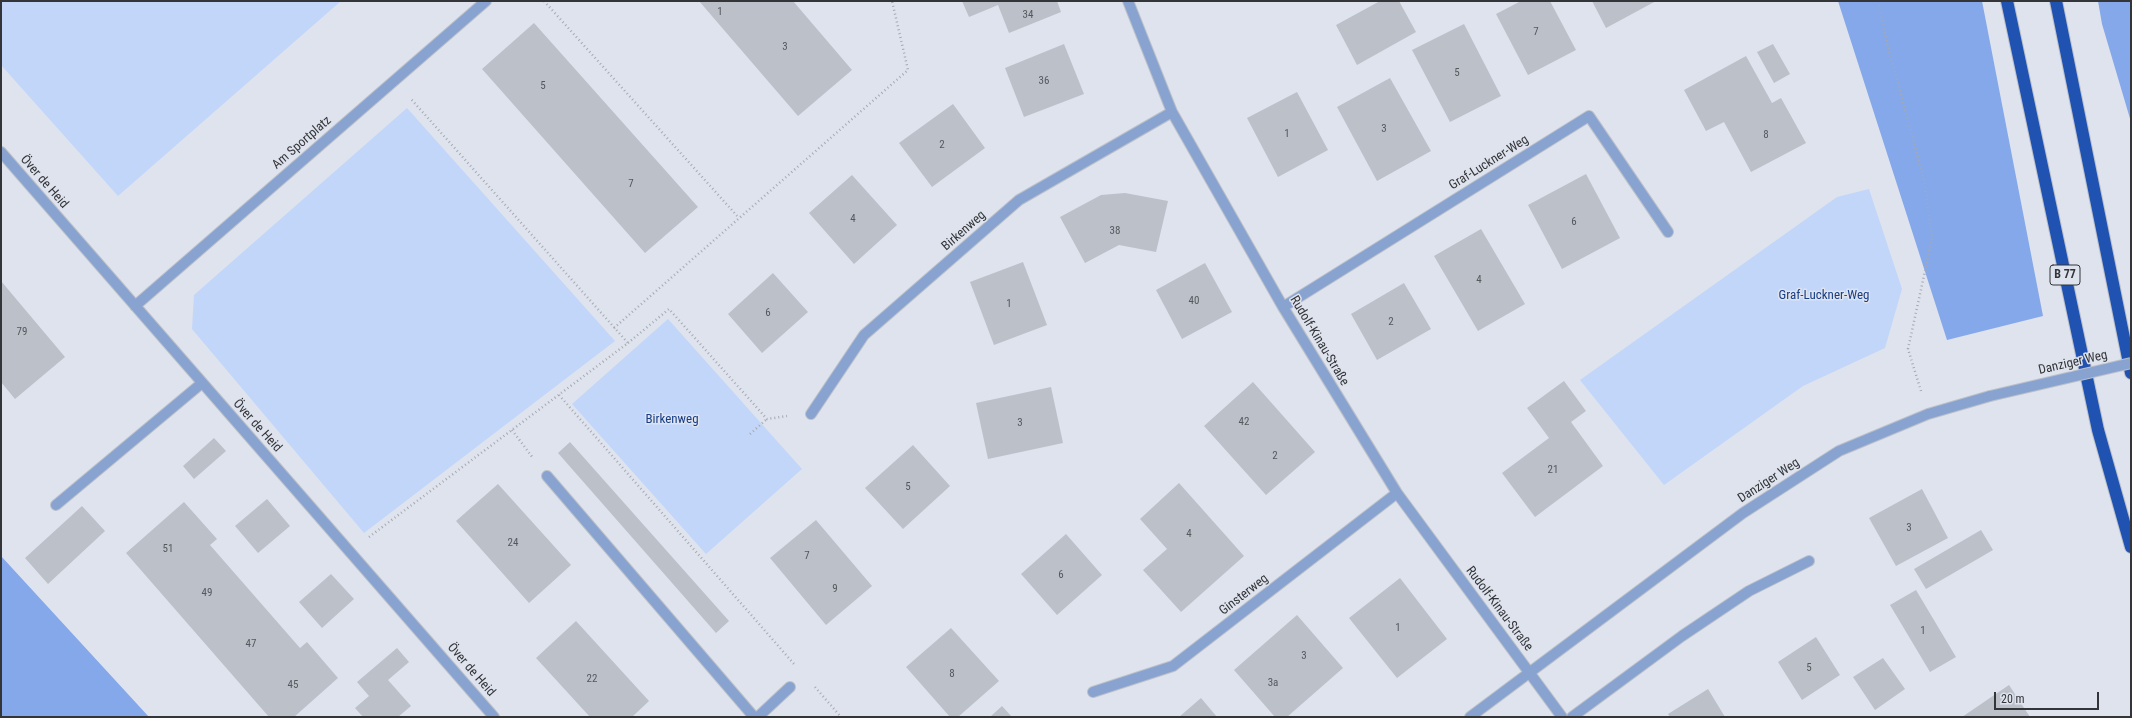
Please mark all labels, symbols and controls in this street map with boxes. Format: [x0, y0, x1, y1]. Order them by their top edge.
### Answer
house number: 1 [717, 5, 723, 19]
house number: 34 [1023, 8, 1033, 22]
house number: 7 [1533, 25, 1539, 39]
house number: 3 [782, 40, 788, 54]
house number: 5 [1454, 66, 1460, 80]
house number: 36 [1039, 74, 1049, 88]
house number: 5 [540, 79, 546, 93]
street label: Am Sportplatz [269, 113, 335, 173]
house number: 3 [1381, 122, 1387, 136]
house number: 1 [1284, 127, 1290, 141]
house number: 8 [1763, 128, 1769, 142]
street label: Graf-Luckner-Weg [1446, 132, 1532, 194]
house number: 2 [939, 138, 945, 152]
street label: Över de Heid [17, 152, 71, 212]
house number: 7 [628, 177, 634, 191]
street label: Birkenweg [939, 208, 989, 254]
house number: 4 [850, 212, 856, 226]
house number: 6 [1571, 215, 1577, 229]
house number: 38 [1110, 224, 1120, 238]
road number: B 77 [2050, 265, 2080, 285]
house number: 4 [1476, 273, 1482, 287]
park label: Graf-Luckner-Weg [1779, 288, 1869, 304]
street label: Rudolf-Kinau-Straße [1286, 293, 1352, 389]
house number: 40 [1189, 294, 1199, 308]
house number: 1 [1006, 297, 1012, 311]
house number: 6 [765, 306, 771, 320]
house number: 2 [1388, 315, 1394, 329]
house number: 79 [17, 325, 27, 339]
street label: Danziger Weg [2037, 347, 2109, 379]
street label: Över de Heid [229, 396, 285, 456]
park label: Birkenweg [645, 412, 699, 428]
house number: 42 [1239, 415, 1249, 429]
house number: 3 [1017, 416, 1023, 430]
house number: 2 [1272, 449, 1278, 463]
street label: Danziger Weg [1735, 455, 1803, 507]
house number: 21 [1548, 463, 1558, 477]
house number: 5 [905, 480, 911, 494]
house number: 3 [1906, 521, 1912, 535]
house number: 4 [1186, 527, 1192, 541]
house number: 24 [508, 536, 518, 550]
house number: 51 [163, 542, 173, 556]
house number: 7 [804, 549, 810, 563]
street label: Rudolf-Kinau-Straße [1462, 564, 1536, 654]
house number: 6 [1058, 568, 1064, 582]
street label: Ginsterweg [1216, 571, 1272, 619]
house number: 9 [832, 582, 838, 596]
house number: 49 [202, 586, 212, 600]
house number: 1 [1395, 621, 1401, 635]
house number: 1 [1920, 624, 1926, 638]
house number: 47 [246, 637, 256, 651]
street label: Över de Heid [444, 640, 498, 700]
house number: 3 [1301, 649, 1307, 663]
house number: 5 [1806, 661, 1812, 675]
house number: 8 [949, 667, 955, 681]
house number: 22 [587, 672, 597, 686]
house number: 3a [1268, 676, 1278, 690]
house number: 45 [288, 678, 298, 692]
scale bar [1996, 684, 2101, 710]
text: 20 m [2001, 692, 2025, 706]

